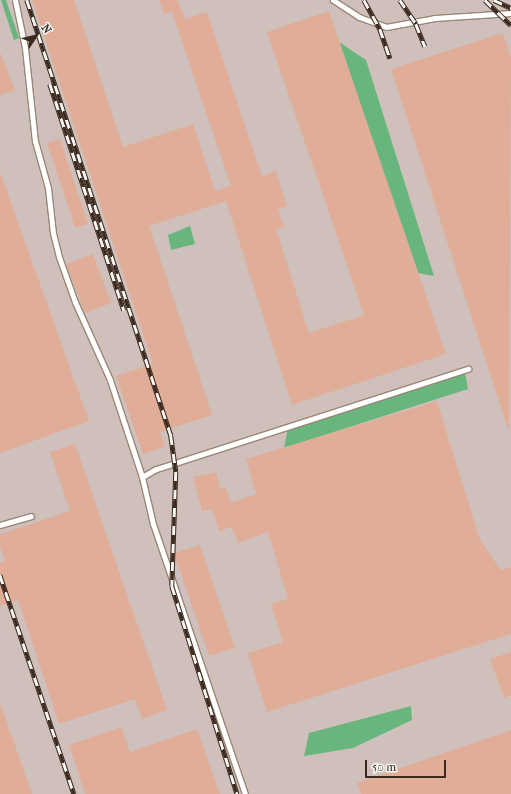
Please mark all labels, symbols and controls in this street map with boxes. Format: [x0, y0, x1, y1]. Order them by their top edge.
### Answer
north arrow [16, 16, 56, 56]
text: N [39, 22, 54, 36]
scale bar [367, 752, 448, 778]
text: 50 m [372, 760, 396, 774]

